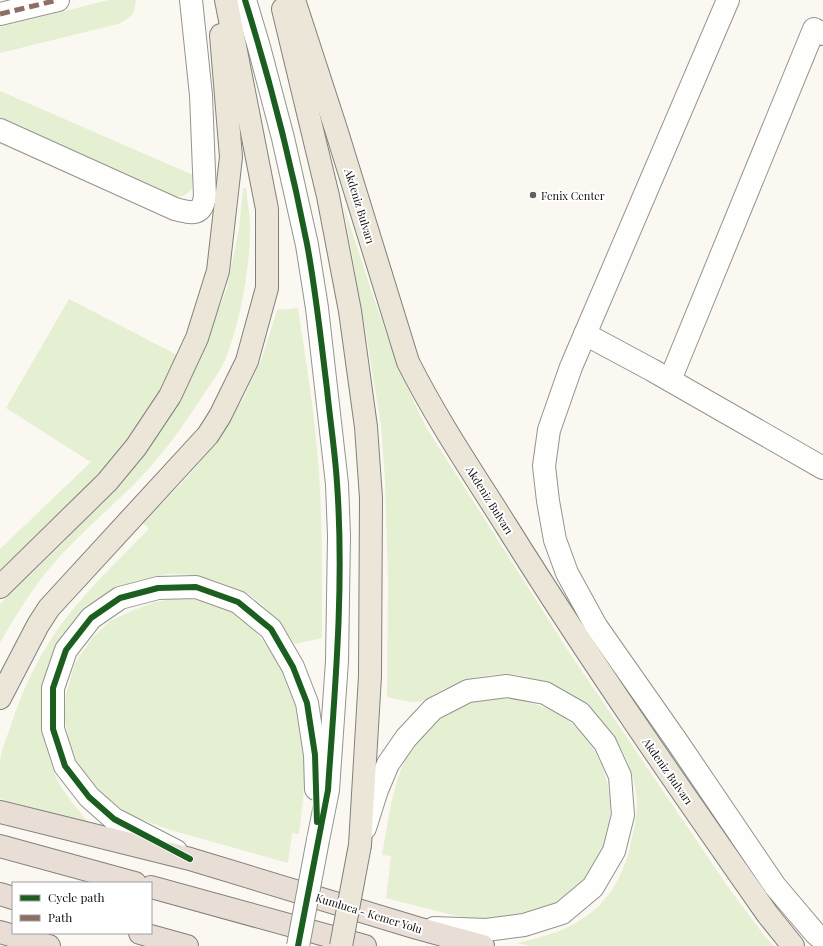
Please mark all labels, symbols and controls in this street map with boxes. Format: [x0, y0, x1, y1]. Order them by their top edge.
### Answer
street label: Akdeniz Bulvarı [341, 166, 379, 245]
place label: Fenix Center [541, 188, 605, 203]
marker: Fenix Center [528, 190, 538, 200]
street label: Akdeniz Bulvarı [463, 462, 517, 537]
street label: Akdeniz Bulvarı [639, 734, 696, 807]
legend [12, 882, 152, 934]
text: Cycle path [48, 889, 105, 905]
street label: Kumluca - Kemer Yolu [314, 890, 425, 937]
text: Path [48, 909, 72, 925]

